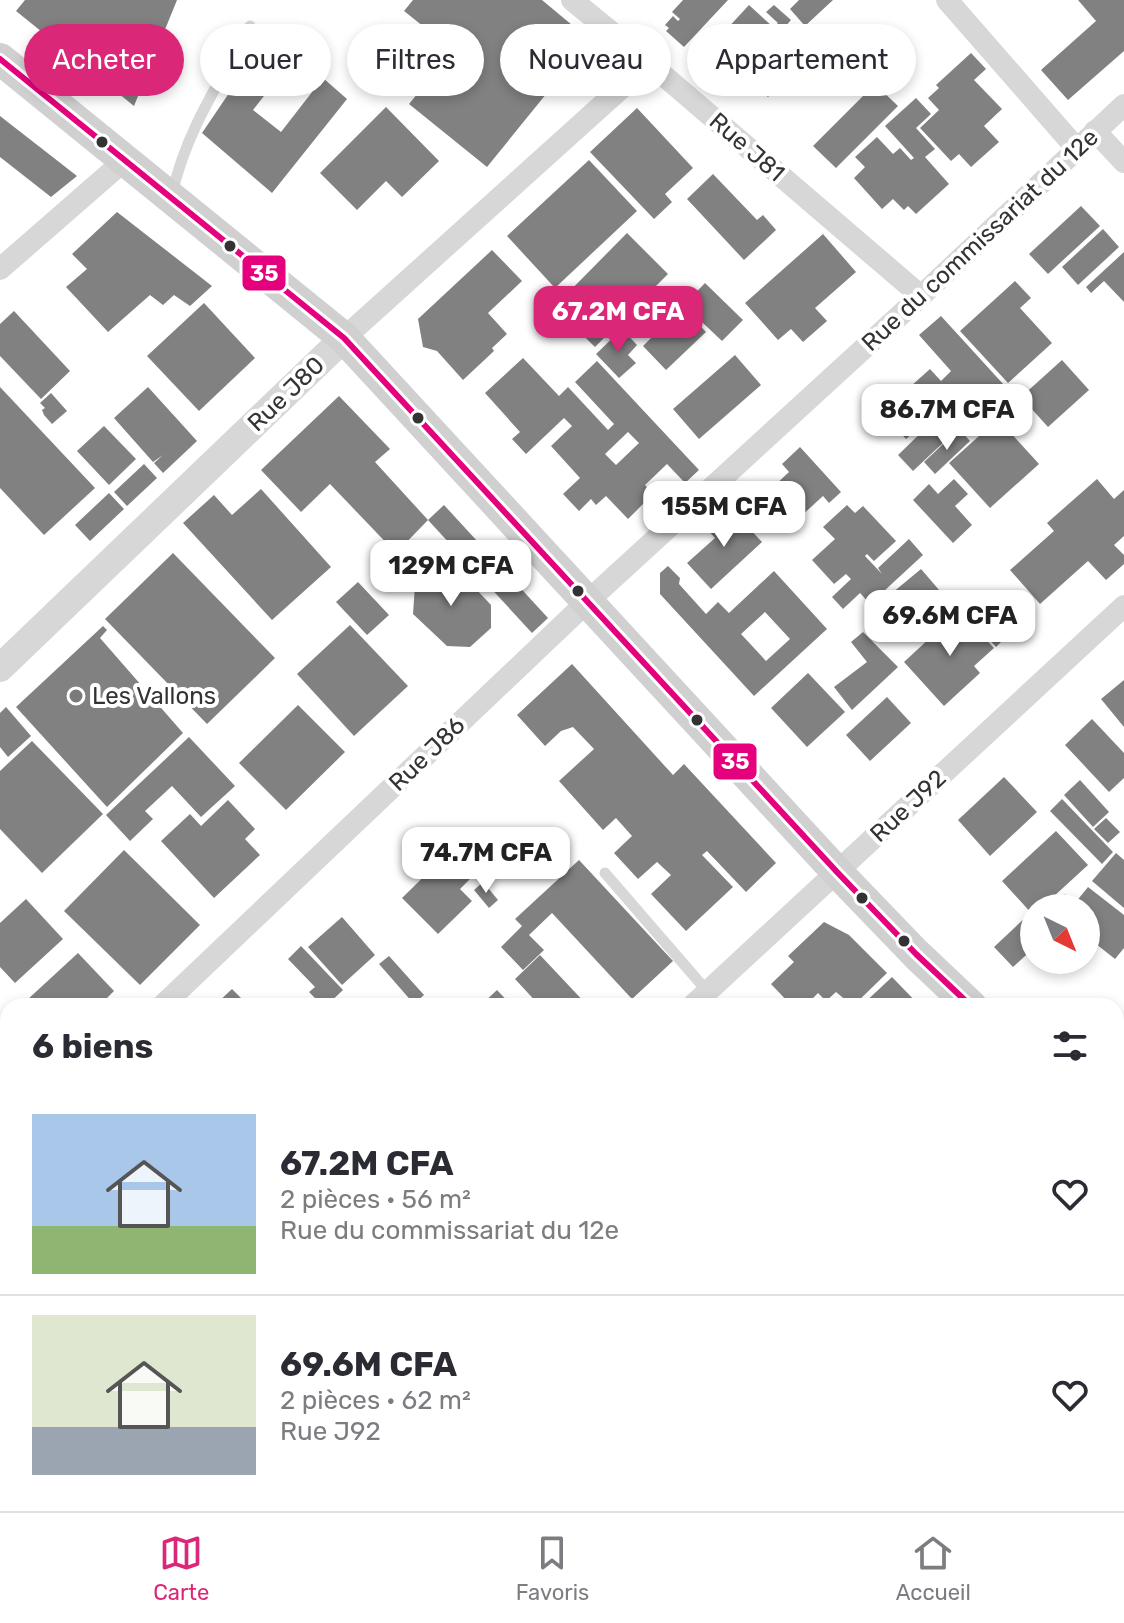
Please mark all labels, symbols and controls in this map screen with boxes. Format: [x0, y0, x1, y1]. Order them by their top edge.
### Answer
chip: Acheter [24, 24, 184, 96]
chip: Louer [200, 24, 331, 96]
chip: Filtres [347, 24, 484, 96]
chip: Nouveau [500, 24, 671, 96]
chip: Appartement [687, 24, 916, 96]
street label: Rue J81 [704, 107, 790, 187]
street label: Rue du commissariat du 12e [856, 123, 1104, 357]
unlabelled marker [94, 134, 110, 150]
unlabelled marker [222, 238, 238, 254]
line badge: 35 [241, 254, 287, 292]
text: 35 [250, 260, 278, 287]
pin: 67.2M CFA [526, 286, 710, 354]
text: 67.2M CFA [552, 296, 684, 327]
street label: Rue J80 [242, 351, 330, 437]
pin: 86.7M CFA [855, 384, 1039, 452]
text: 86.7M CFA [880, 394, 1015, 425]
unlabelled marker [410, 410, 426, 426]
pin: 155M CFA [641, 481, 807, 549]
text: 155M CFA [661, 491, 787, 522]
pin: 129M CFA [368, 540, 534, 608]
text: 129M CFA [388, 550, 514, 581]
unlabelled marker [570, 583, 586, 599]
pin: 69.6M CFA [858, 590, 1042, 658]
text: 69.6M CFA [882, 600, 1018, 631]
place label: Les Vallons [92, 682, 216, 710]
marker: Les Vallons [67, 687, 85, 705]
street label: Rue J86 [383, 711, 471, 797]
unlabelled marker [689, 712, 705, 728]
line badge: 35 [712, 742, 758, 781]
text: 35 [721, 748, 749, 775]
street label: Rue J92 [864, 764, 952, 848]
pin: 74.7M CFA [394, 827, 578, 895]
text: 74.7M CFA [420, 837, 552, 868]
unlabelled marker [854, 890, 870, 906]
north arrow [1020, 894, 1100, 974]
map controls [1020, 894, 1100, 974]
unlabelled marker [896, 933, 912, 949]
icon: filters [1048, 1024, 1092, 1068]
text: 6 biens [32, 1026, 153, 1067]
text: 67.2M CFA [280, 1143, 454, 1184]
icon: home [96, 1146, 192, 1242]
icon: heart [1048, 1172, 1092, 1216]
text: 2 pièces · 56 m² [280, 1184, 471, 1215]
text: Rue du commissariat du 12e [280, 1215, 619, 1246]
text: 69.6M CFA [280, 1344, 457, 1385]
icon: home [96, 1347, 192, 1443]
icon: heart [1048, 1373, 1092, 1417]
text: 2 pièces · 62 m² [280, 1385, 471, 1416]
text: Rue J92 [280, 1416, 381, 1447]
tab: Carte [153, 1531, 209, 1606]
tab: Favoris [516, 1531, 589, 1606]
tab: Accueil [896, 1531, 971, 1606]

